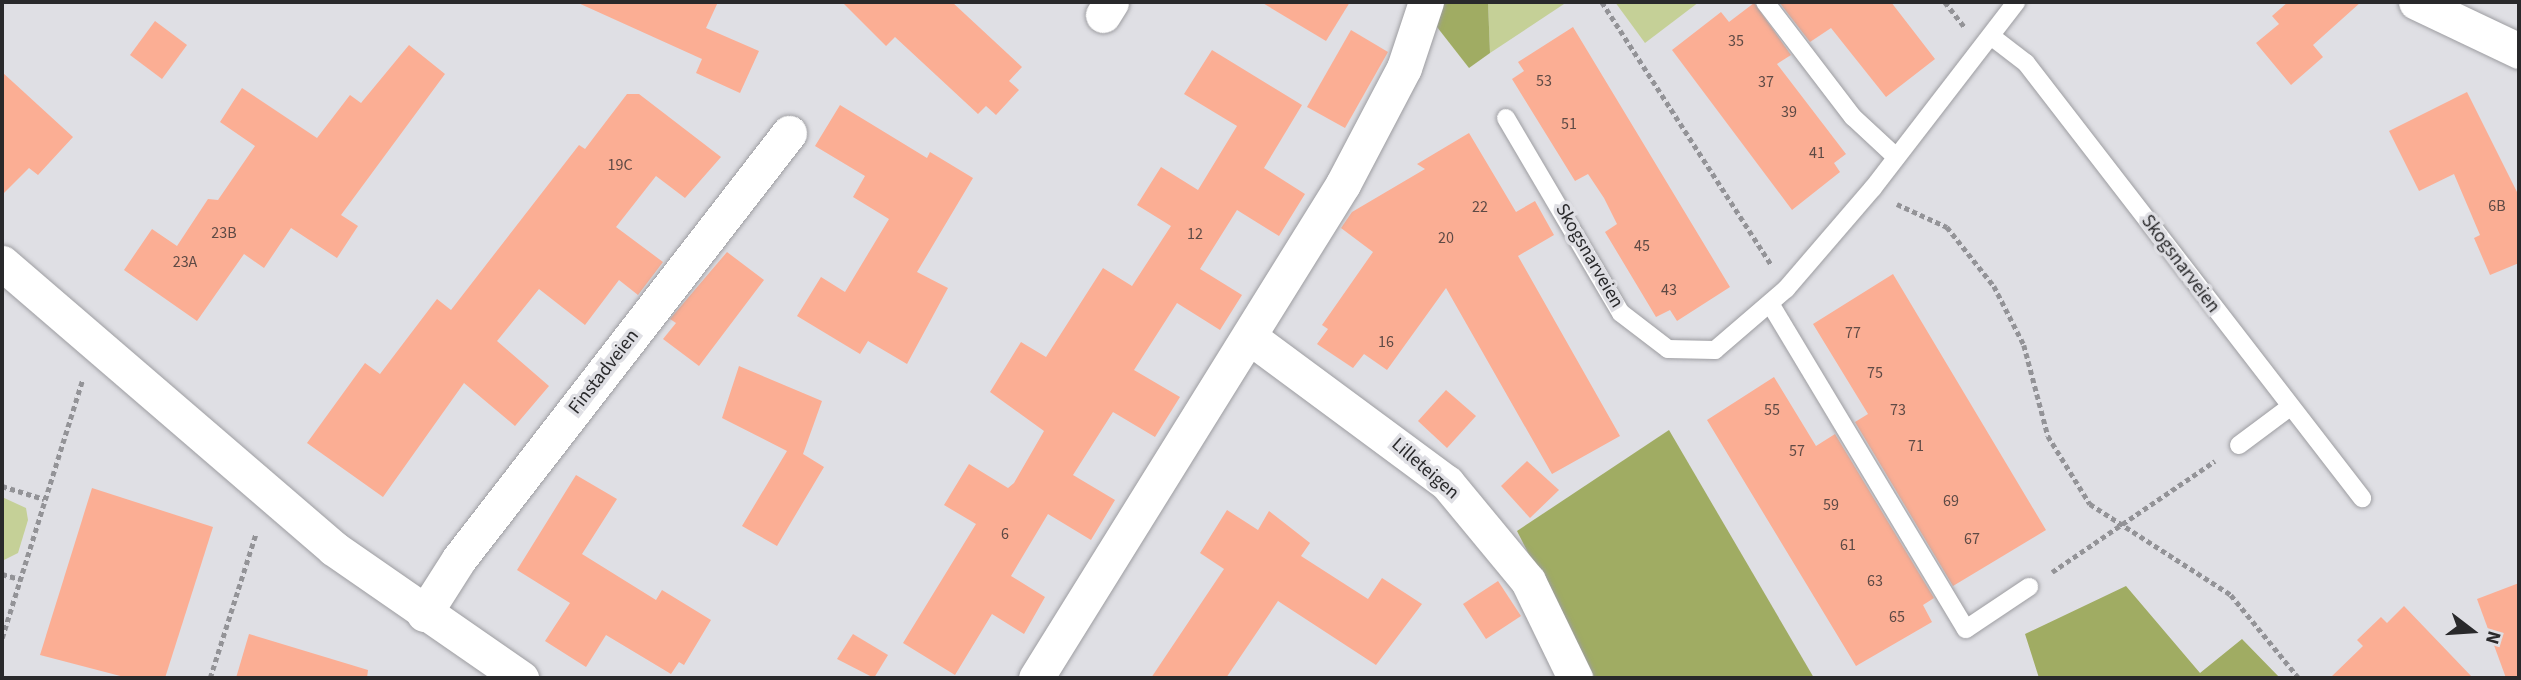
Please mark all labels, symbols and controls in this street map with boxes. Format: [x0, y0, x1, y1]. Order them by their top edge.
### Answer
house number: 35 [1728, 31, 1744, 51]
house number: 53 [1536, 71, 1552, 91]
house number: 37 [1758, 72, 1774, 92]
house number: 39 [1781, 102, 1797, 122]
house number: 51 [1561, 114, 1577, 134]
house number: 41 [1809, 143, 1825, 163]
house number: 19C [607, 155, 633, 175]
house number: 6B [2488, 196, 2506, 216]
house number: 22 [1472, 197, 1488, 217]
street label: Skogsnarveien [1550, 200, 1628, 312]
street label: Skogsnarveien [2136, 210, 2224, 318]
house number: 23B [211, 223, 237, 243]
house number: 12 [1187, 224, 1203, 244]
house number: 20 [1438, 228, 1454, 248]
house number: 45 [1634, 236, 1650, 256]
house number: 23A [173, 252, 197, 272]
house number: 43 [1661, 280, 1677, 300]
house number: 77 [1845, 323, 1861, 343]
street label: Finstadveien [564, 325, 644, 419]
house number: 16 [1378, 332, 1394, 352]
house number: 75 [1867, 363, 1883, 383]
house number: 55 [1764, 400, 1780, 420]
house number: 73 [1890, 400, 1906, 420]
street label: Lilleteigen [1386, 433, 1464, 505]
house number: 71 [1908, 436, 1924, 456]
house number: 57 [1789, 441, 1805, 461]
house number: 69 [1943, 491, 1959, 511]
house number: 59 [1823, 495, 1839, 515]
house number: 6 [1001, 524, 1009, 544]
house number: 67 [1964, 529, 1980, 549]
house number: 61 [1840, 535, 1856, 555]
house number: 63 [1867, 571, 1883, 591]
north arrow [2437, 596, 2507, 666]
house number: 65 [1889, 607, 1905, 627]
text: N [2478, 627, 2507, 647]

